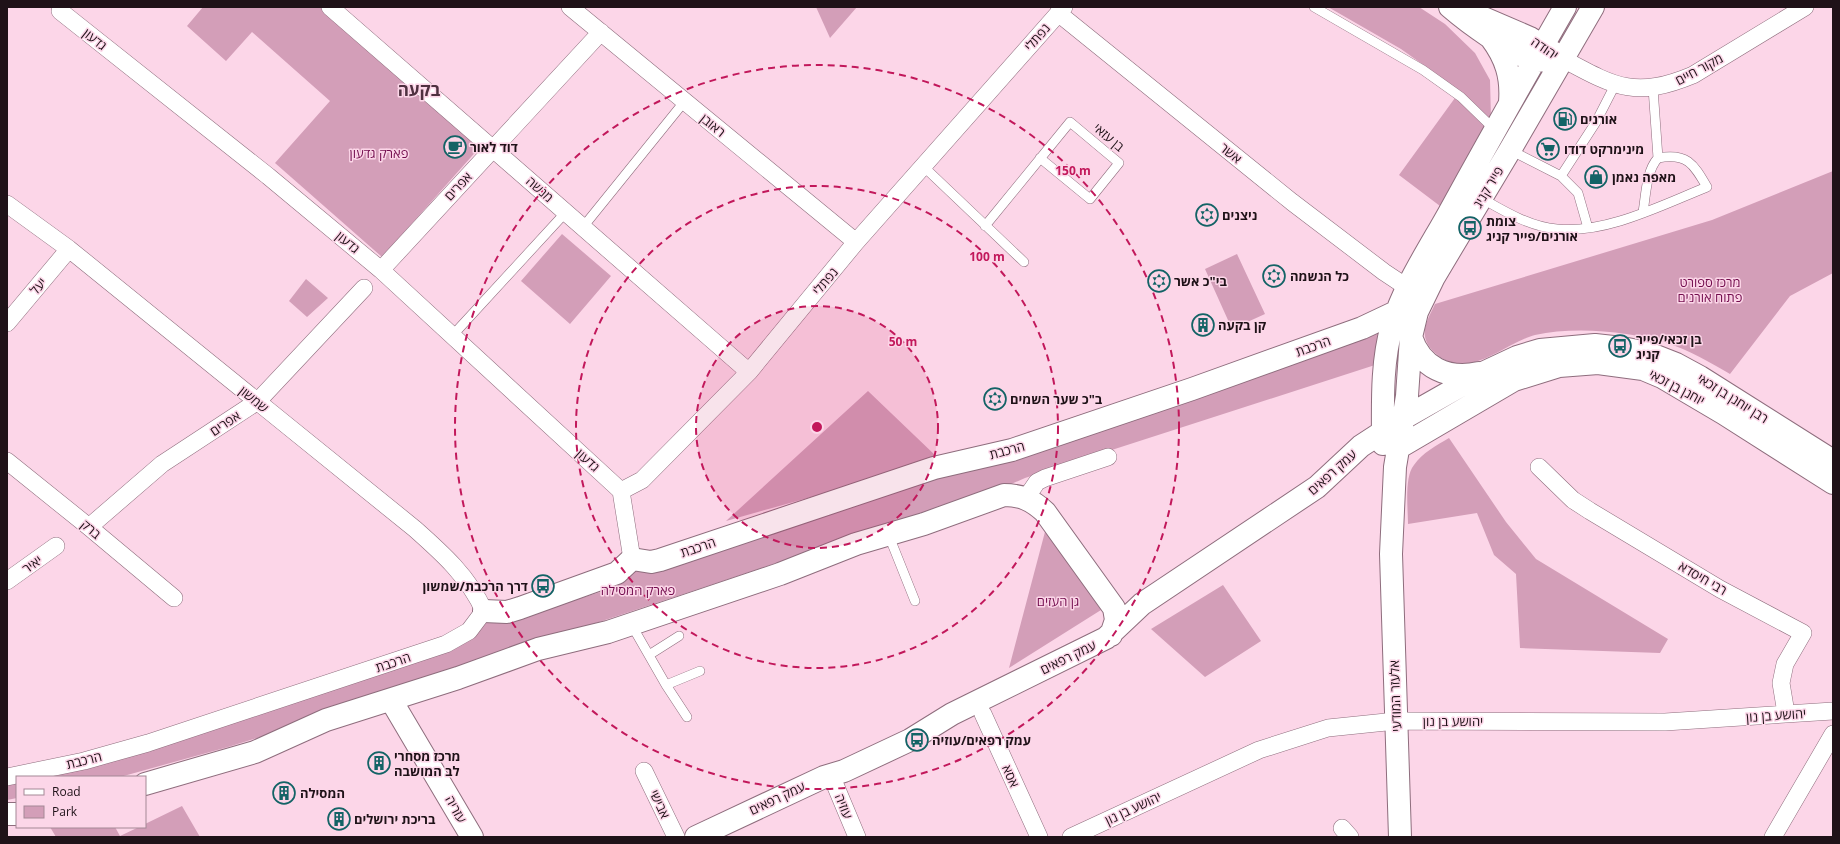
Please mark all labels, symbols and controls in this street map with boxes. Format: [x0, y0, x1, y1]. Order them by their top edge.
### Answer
street label: נפתלי [1020, 19, 1054, 55]
street label: גדעון [79, 24, 111, 54]
street label: יהודה [1528, 32, 1562, 64]
street label: מקור חיים [1672, 49, 1726, 89]
district label: בקעה [398, 78, 440, 101]
fuel station icon: אורנים [1552, 106, 1578, 132]
street label: ראובן [697, 109, 729, 141]
place label: אורנים [1580, 110, 1617, 128]
street label: בן עזאי [1090, 119, 1128, 155]
cafe icon: דוד לאור [442, 134, 468, 160]
supermarket icon: מינימרקט דודו [1535, 136, 1561, 162]
place label: דוד לאור [470, 138, 518, 156]
street label: אשר [1216, 139, 1246, 167]
place label: מינימרקט דודו [1564, 140, 1644, 158]
park label: פארק גדעון [350, 144, 409, 162]
text: 150 m [1055, 162, 1091, 179]
street label: פייר קניג [1469, 163, 1508, 211]
shop icon: מאפה נאמן [1583, 164, 1609, 190]
street label: אפרים [440, 168, 476, 204]
place label: מאפה נאמן [1612, 168, 1676, 186]
street label: מנשה [522, 172, 558, 206]
synagogue icon: ניצנים [1194, 202, 1220, 228]
place label: ניצנים [1222, 206, 1257, 224]
place label: צומת אורנים/פייר קניג [1486, 212, 1578, 245]
bus stop icon: צומת אורנים/פייר קניג [1457, 215, 1483, 241]
street label: גדעון [332, 227, 364, 257]
text: 100 m [969, 248, 1005, 265]
street label: נפתלי [808, 263, 842, 299]
synagogue icon: כל הנשמה [1261, 263, 1287, 289]
place label: כל הנשמה [1290, 267, 1349, 285]
synagogue icon: בי"כ אשר [1146, 268, 1172, 294]
place label: בי"כ אשר [1174, 272, 1227, 290]
park label: מרכז ספורט פתוח אורנים [1677, 273, 1743, 306]
street label: יעל [26, 274, 50, 298]
building icon: קן בקעה [1190, 312, 1216, 338]
place label: קן בקעה [1218, 316, 1267, 334]
place label: בן זכאי/פייר קניג [1636, 330, 1702, 363]
street label: הרכבת [1293, 331, 1333, 361]
text: 50 m [889, 333, 917, 350]
bus stop icon: בן זכאי/פייר קניג [1607, 333, 1633, 359]
street label: יוחנן בן זכאי [1646, 365, 1708, 409]
street label: רבן יוחנן בן זכאי [1694, 369, 1772, 427]
street label: שמשון [236, 382, 272, 416]
synagogue icon: ב"כ שער השמים [982, 386, 1008, 412]
place label: ב"כ שער השמים [1010, 390, 1103, 408]
street label: אפרים [206, 406, 244, 440]
centre of rings [810, 420, 824, 434]
street label: הרכבת [987, 437, 1027, 463]
street label: גדעון [572, 445, 604, 475]
street label: עמק רפאים [1304, 445, 1361, 499]
street label: ברק [77, 515, 105, 543]
street label: הרכבת [678, 533, 718, 561]
street label: יאיר [18, 551, 46, 577]
street label: רבי חיסדא [1676, 557, 1730, 599]
bus stop icon: דרך הרכבת/שמשון [530, 573, 556, 599]
place label: דרך הרכבת/שמשון [422, 577, 528, 595]
park label: פארק המסילה [601, 581, 676, 599]
park label: גן העזים [1037, 592, 1079, 610]
street label: עמק רפאים [1037, 636, 1099, 678]
street label: הרכבת [373, 648, 413, 676]
street label: אלעזר המודעי [1385, 660, 1405, 732]
street label: יהושע בן נון [1745, 704, 1807, 726]
street label: יהושע בן נון [1423, 712, 1483, 730]
bus stop icon: עמק רפאים/עוזיה [904, 727, 930, 753]
place label: עמק רפאים/עוזיה [932, 731, 1031, 749]
street label: הרכבת [64, 747, 104, 773]
place label: מרכז מסחרי לב המושבה [394, 747, 461, 780]
building icon: מרכז מסחרי לב המושבה [366, 750, 392, 776]
street label: אסא [998, 762, 1024, 790]
legend [16, 776, 146, 828]
street label: עמק רפאים [746, 777, 808, 819]
building icon: המסילה [271, 780, 297, 806]
text: Road [52, 783, 81, 800]
place label: המסילה [300, 784, 345, 802]
street label: אבישי [646, 787, 674, 821]
street label: יהושע בן נון [1102, 787, 1164, 829]
street label: עוזיה [831, 791, 857, 822]
street label: עזריה [441, 792, 471, 826]
text: Park [52, 803, 78, 820]
building icon: בריכת ירושלים [326, 806, 352, 832]
place label: בריכת ירושלים [354, 810, 436, 828]

